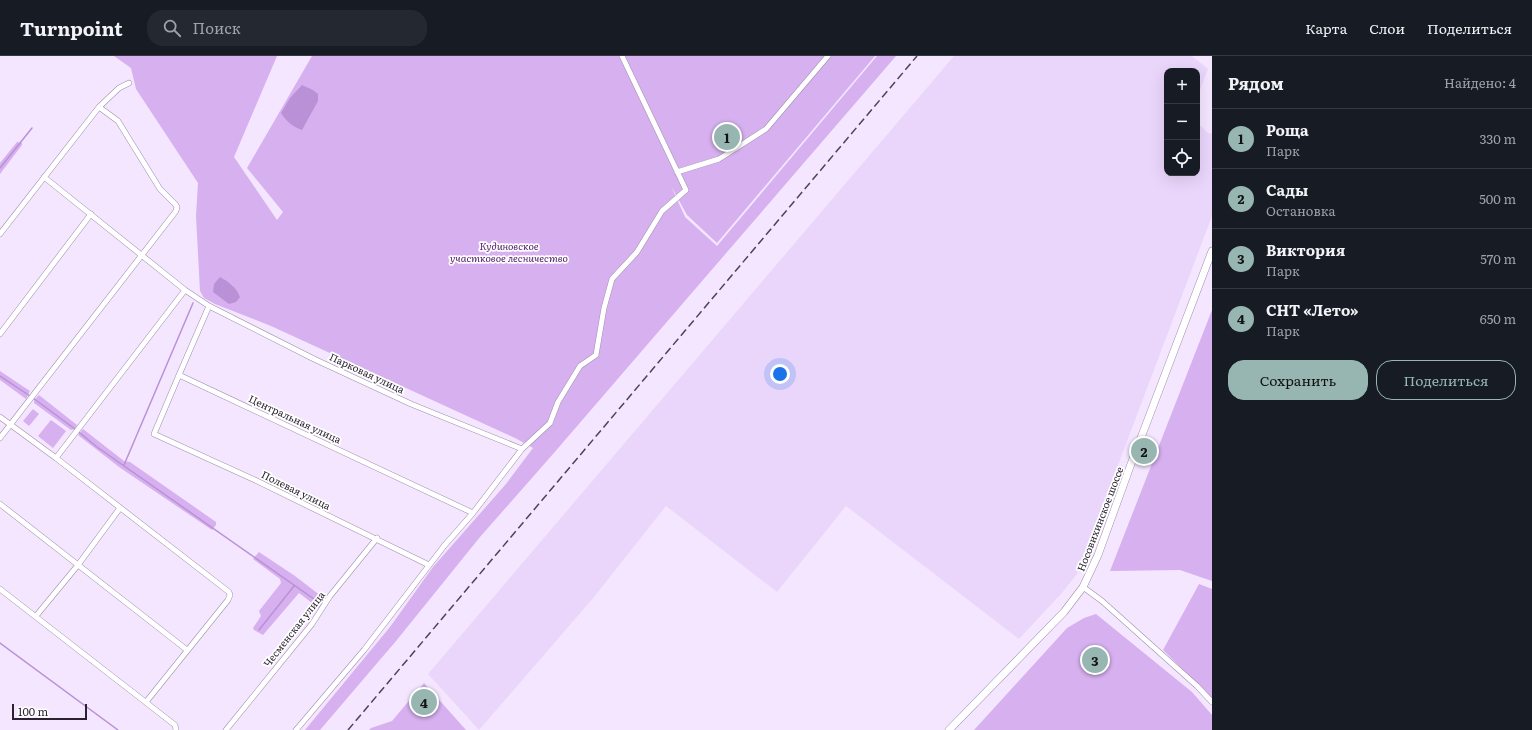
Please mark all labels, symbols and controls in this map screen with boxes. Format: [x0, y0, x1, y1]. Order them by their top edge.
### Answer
search box [147, 10, 427, 46]
text: Turnpoint [20, 14, 123, 42]
text: Поиск [193, 16, 241, 39]
icon: search [161, 17, 183, 39]
text: Карта [1305, 18, 1347, 38]
text: Слои [1369, 18, 1405, 38]
text: Поделиться [1427, 18, 1512, 38]
map controls [1164, 68, 1200, 176]
button: + [1164, 68, 1200, 104]
text: Рядом [1228, 70, 1284, 95]
text: Найдено: 4 [1444, 73, 1516, 92]
button: − [1164, 104, 1200, 140]
text: Роща [1266, 118, 1309, 141]
pin: 1 [714, 122, 740, 152]
text: 1 [1238, 129, 1244, 148]
text: 330 m [1480, 129, 1516, 148]
button: locate [1164, 140, 1200, 176]
text: Парк [1266, 141, 1300, 160]
text: Сады [1266, 178, 1308, 201]
text: 2 [1238, 189, 1244, 208]
text: 500 m [1479, 189, 1516, 208]
text: Остановка [1266, 201, 1336, 220]
park label: Кудиновское участковое лесничество [450, 238, 568, 265]
text: Виктория [1266, 238, 1345, 261]
text: 3 [1237, 249, 1245, 268]
text: 570 m [1480, 249, 1516, 268]
text: Парк [1266, 261, 1300, 280]
text: СНТ «Лето» [1266, 298, 1359, 321]
text: 4 [1237, 309, 1245, 328]
text: 650 m [1480, 309, 1516, 328]
text: Парк [1266, 321, 1300, 340]
street label: Парковая улица [327, 349, 408, 397]
button: Сохранить [1228, 360, 1368, 400]
button: Поделиться [1376, 360, 1516, 400]
your location [770, 364, 790, 384]
street label: Центральная улица [246, 390, 345, 447]
pin: 2 [1131, 436, 1157, 466]
street label: Носовихинское шоссе [1073, 464, 1126, 573]
street label: Полевая улица [259, 466, 334, 513]
street label: Чесменская улица [259, 587, 328, 670]
pin: 3 [1082, 645, 1108, 675]
pin: 4 [411, 687, 437, 717]
scale bar [12, 702, 87, 721]
text: 100 m [18, 703, 48, 719]

